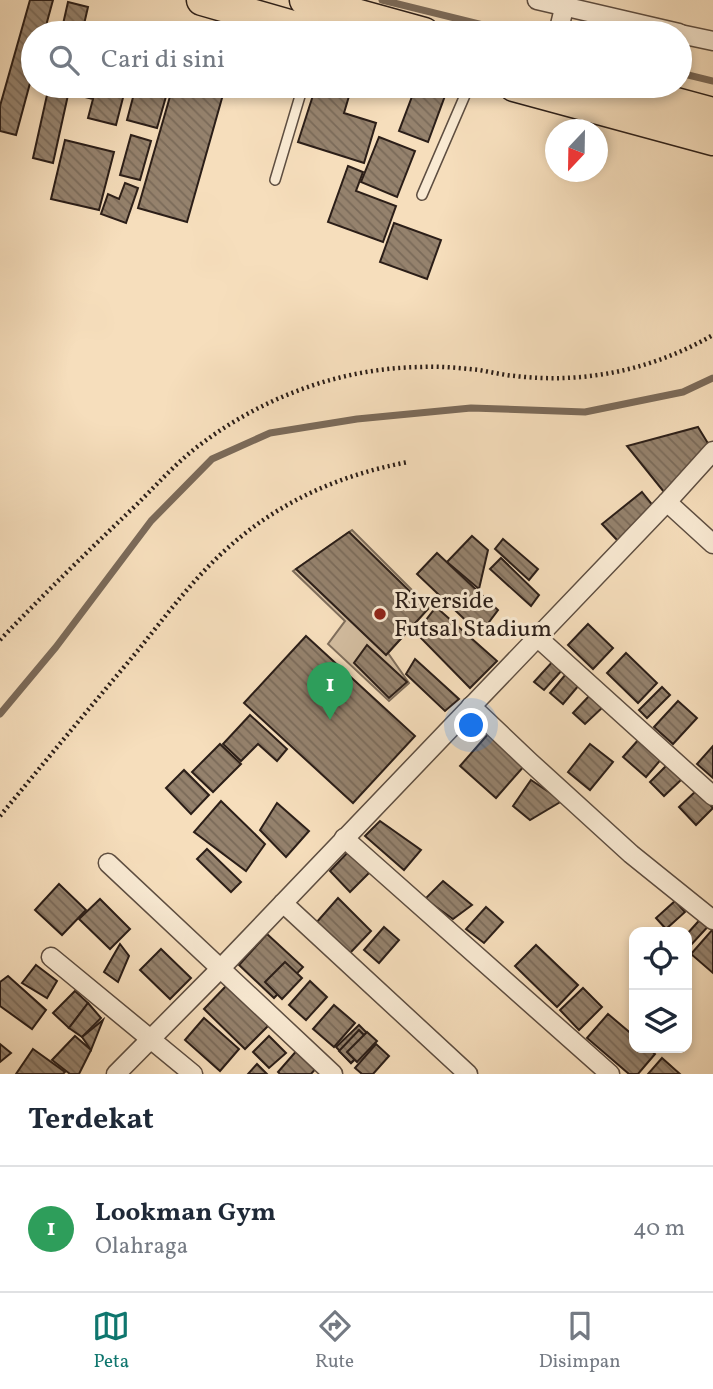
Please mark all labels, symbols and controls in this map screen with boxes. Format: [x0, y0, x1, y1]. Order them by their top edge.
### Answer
search box [21, 21, 692, 98]
icon: search [45, 41, 83, 79]
text: Cari di sini [101, 42, 225, 78]
north arrow [545, 119, 608, 182]
place label: Riverside Futsal Stadium [394, 585, 552, 647]
marker: Riverside Futsal Stadium [372, 606, 388, 622]
pin: 1 [307, 662, 353, 720]
your location [454, 708, 488, 742]
map controls [629, 927, 692, 1053]
button: locate [629, 927, 692, 990]
button: layers [629, 990, 692, 1053]
text: Terdekat [28, 1099, 154, 1141]
text: Lookman Gym [95, 1195, 276, 1231]
text: 1 [46, 1213, 56, 1245]
text: 40 m [633, 1213, 685, 1245]
text: Olahraga [95, 1231, 188, 1263]
tab: Peta [92, 1307, 130, 1375]
tab: Rute [315, 1307, 354, 1375]
tab: Disimpan [539, 1307, 621, 1375]

